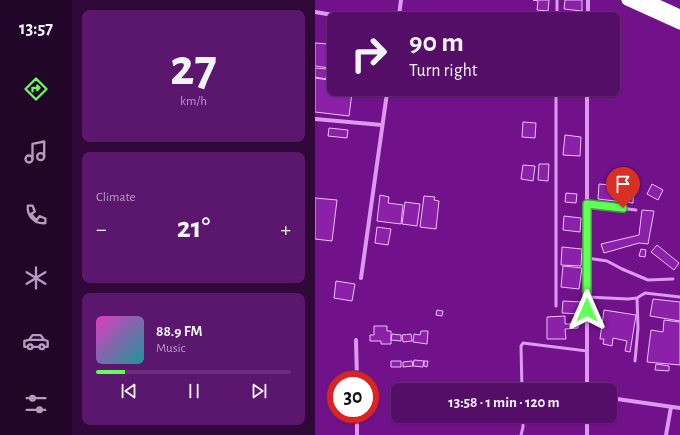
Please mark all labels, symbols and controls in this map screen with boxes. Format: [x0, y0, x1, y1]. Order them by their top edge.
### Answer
text: 13:57 [19, 20, 53, 38]
icon: right [343, 28, 395, 80]
text: 90 m [409, 29, 464, 57]
text: 27 [170, 42, 217, 94]
text: Turn right [409, 62, 478, 80]
icon: directions [22, 75, 50, 103]
text: km/h [180, 95, 207, 108]
icon: music [22, 138, 50, 166]
pin [606, 167, 640, 208]
icon: arrive [612, 173, 634, 195]
text: Climate [96, 191, 135, 204]
icon: phone [22, 201, 50, 229]
text: 21° [177, 213, 210, 243]
text: − [96, 218, 107, 240]
text: + [280, 218, 291, 240]
icon: climate [22, 264, 50, 292]
position arrow [566, 289, 608, 331]
text: 88.9 FM [156, 324, 202, 339]
icon: car [22, 327, 50, 355]
text: Music [156, 342, 186, 355]
speed limit sign: 30 [327, 371, 379, 423]
icon: previous [118, 380, 140, 402]
icon: pause [183, 380, 205, 402]
icon: next [248, 380, 270, 402]
icon: filters [22, 390, 50, 418]
text: 13:58 · 1 min · 120 m [448, 395, 560, 410]

